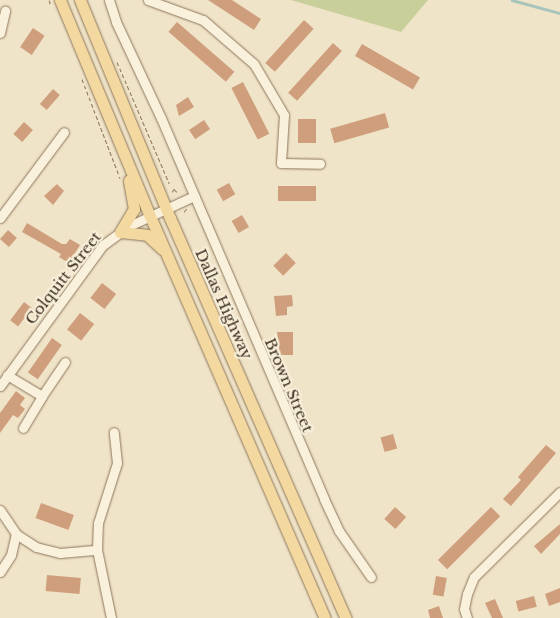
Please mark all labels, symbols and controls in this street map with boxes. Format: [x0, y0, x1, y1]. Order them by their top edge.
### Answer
street label: Colquitt Street [21, 228, 105, 328]
street label: Dallas Highway [192, 246, 256, 362]
street label: Brown Street [261, 335, 317, 435]

